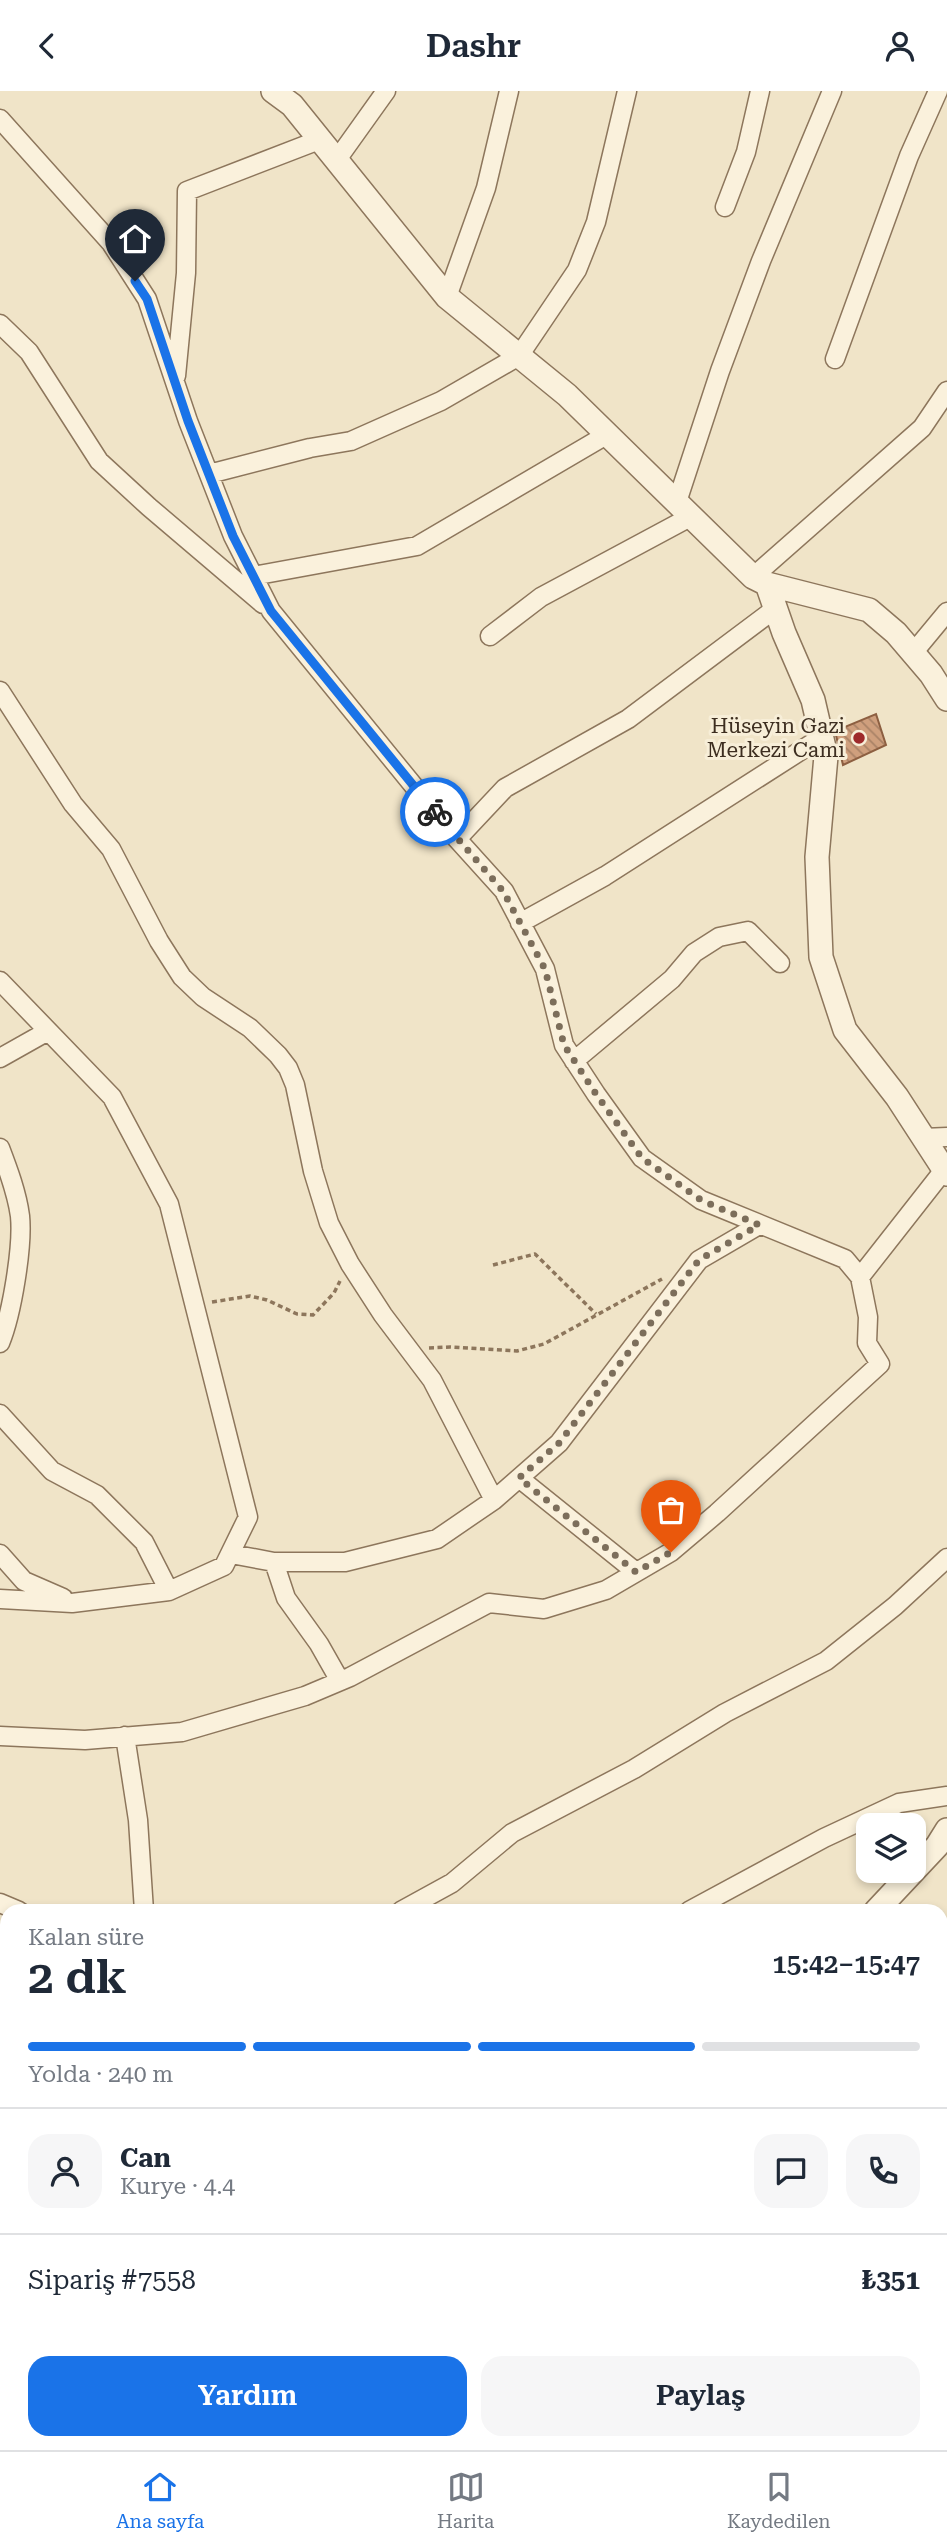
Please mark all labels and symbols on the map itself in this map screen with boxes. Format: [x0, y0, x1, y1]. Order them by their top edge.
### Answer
pin [105, 209, 165, 281]
place label: Hüseyin Gazi Merkezi Cami [707, 714, 845, 762]
marker: Hüseyin Gazi Merkezi Cami [851, 730, 867, 746]
courier [400, 777, 470, 847]
pin [641, 1480, 701, 1552]

